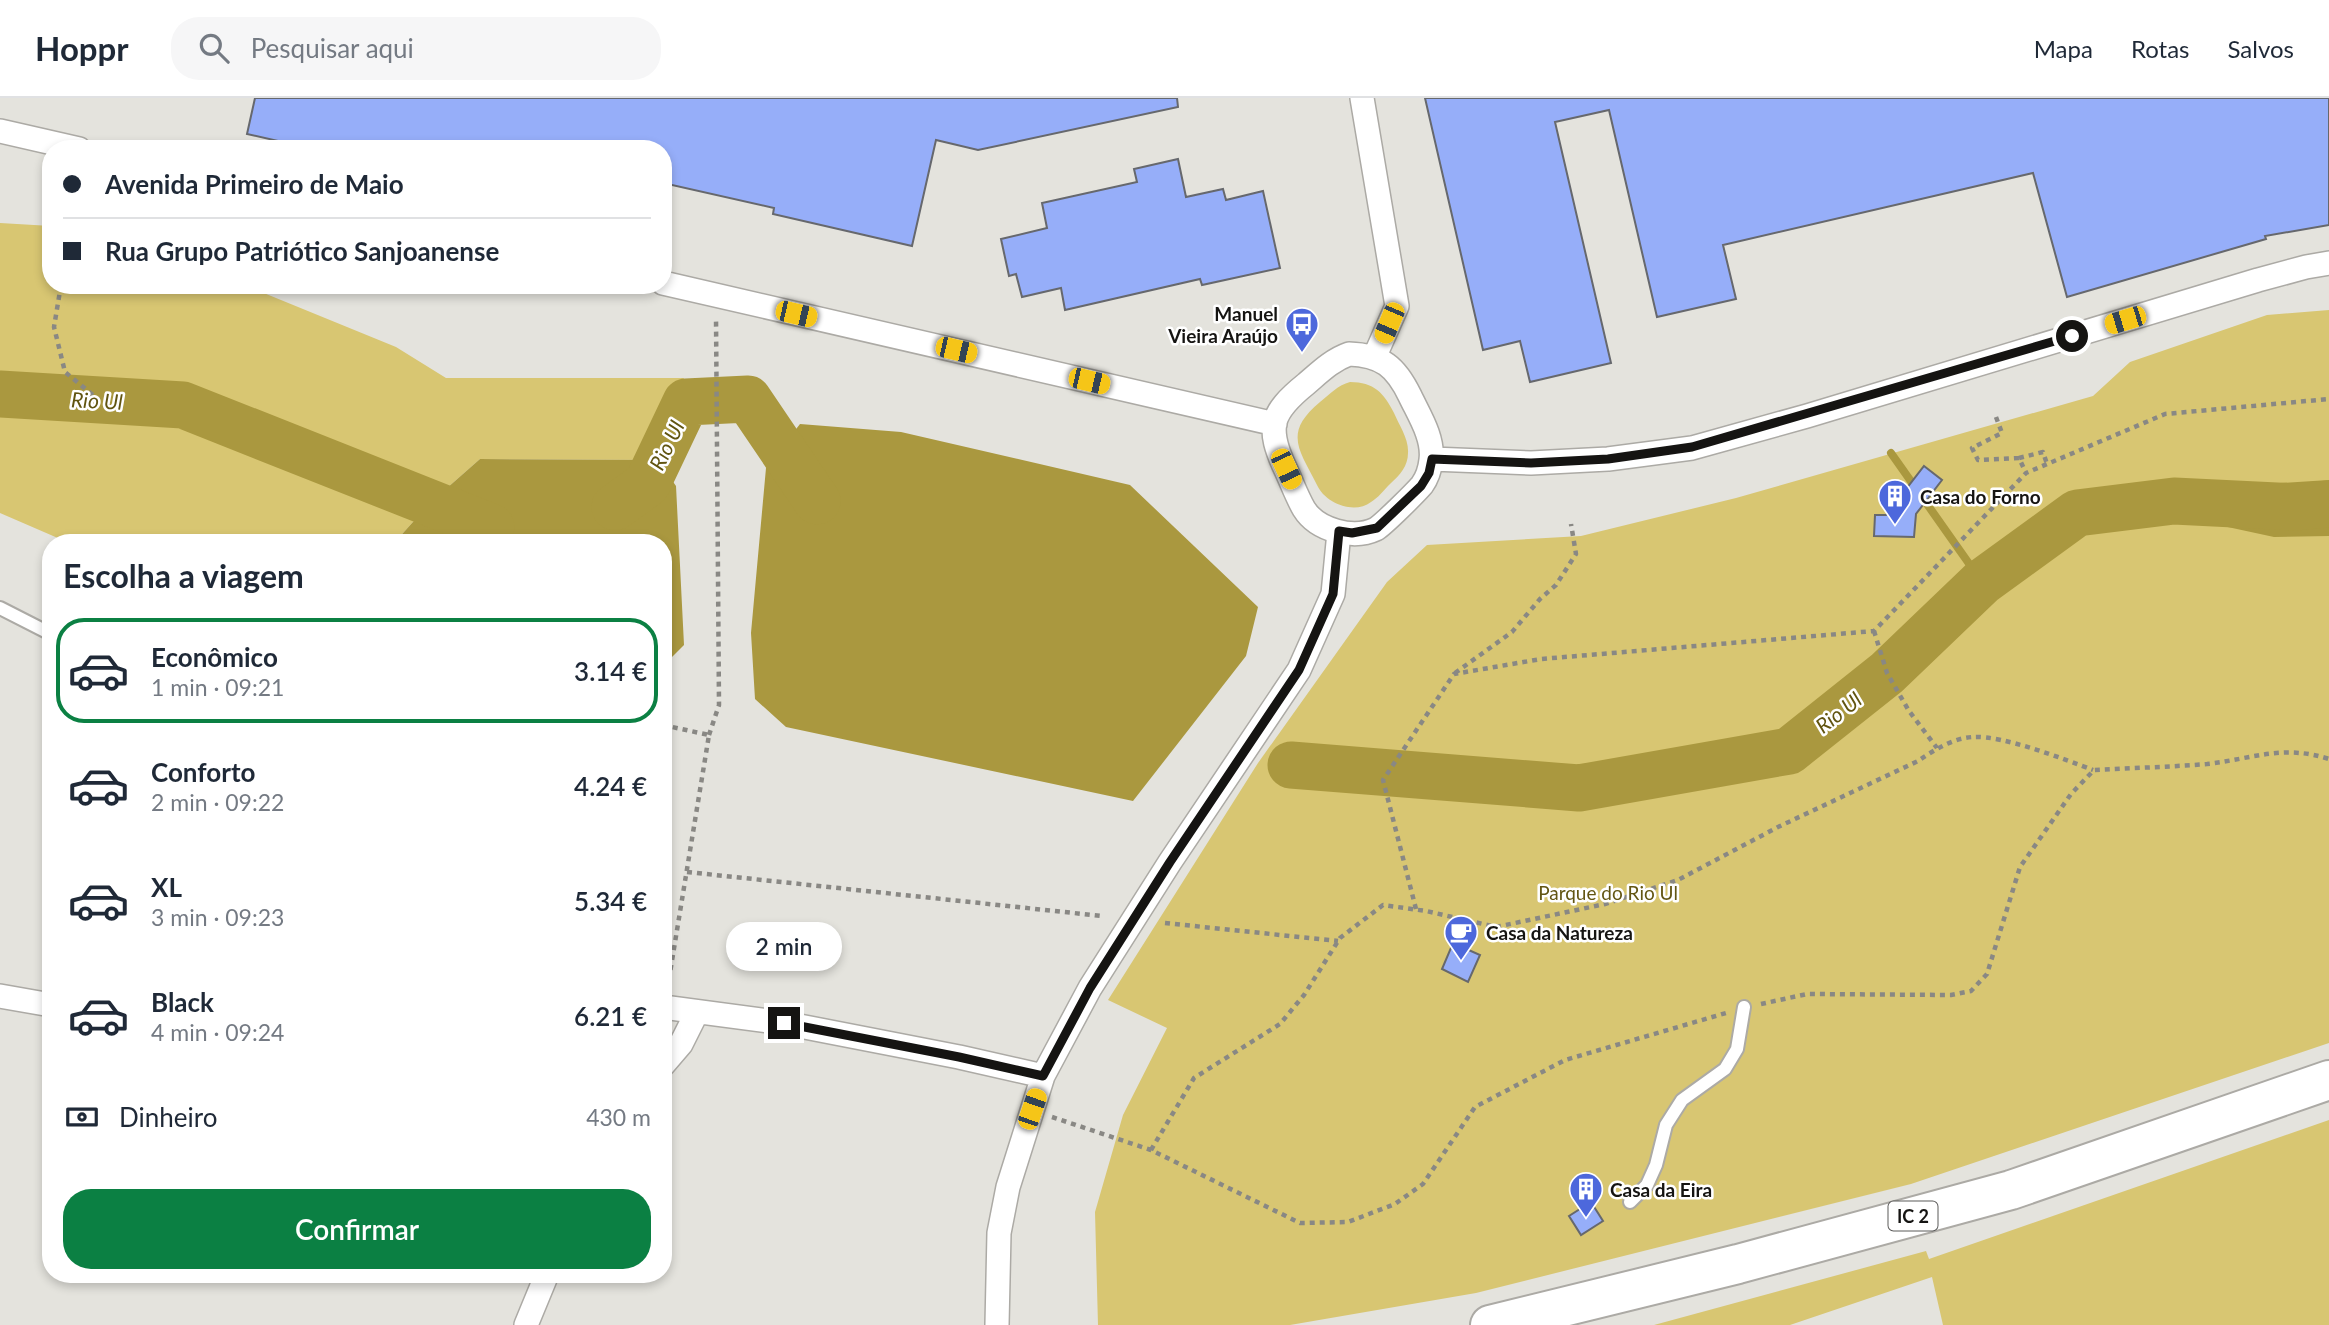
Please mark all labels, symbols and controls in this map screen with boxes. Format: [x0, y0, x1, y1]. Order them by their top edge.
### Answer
search box [171, 17, 661, 80]
text: Hoppr [35, 28, 129, 68]
icon: search [195, 29, 233, 67]
text: Pesquisar aqui [251, 32, 414, 64]
text: Mapa [2034, 34, 2093, 63]
text: Rotas [2131, 34, 2190, 63]
text: Salvos [2228, 34, 2294, 63]
text: Avenida Primeiro de Maio [105, 168, 404, 200]
text: Rua Grupo Patriótico Sanjoanense [105, 235, 499, 267]
car [774, 299, 819, 329]
car [1372, 300, 1407, 346]
place label: Manuel Vieira Araújo [1167, 302, 1278, 347]
car [2102, 304, 2149, 336]
bus stop icon: Manuel Vieira Araújo [1283, 305, 1321, 354]
route start [2056, 320, 2088, 352]
car [934, 335, 979, 365]
car [1067, 366, 1112, 396]
water label: Rio Ul [71, 386, 124, 414]
water label: Rio Ul [643, 416, 689, 474]
car [1268, 446, 1305, 492]
building icon: Casa do Forno [1876, 477, 1914, 526]
place label: Casa do Forno [1920, 485, 2041, 508]
text: Escolha a viagem [63, 556, 304, 595]
icon: car [67, 639, 130, 702]
text: Econômico [151, 641, 278, 673]
text: 3.14 € [574, 655, 647, 687]
text: 1 min · 09:21 [151, 673, 284, 701]
water label: Rio Ul [1810, 686, 1866, 738]
icon: car [67, 754, 130, 817]
text: Conforto [151, 756, 255, 788]
text: 4.24 € [574, 770, 647, 802]
text: 2 min · 09:22 [151, 788, 284, 816]
icon: car [67, 869, 130, 932]
text: XL [151, 871, 182, 903]
park label: Parque do Rio Ul [1538, 881, 1678, 904]
text: 5.34 € [574, 885, 647, 917]
text: 3 min · 09:23 [151, 903, 284, 931]
cafe icon: Casa da Natureza [1442, 913, 1480, 962]
place label: Casa da Natureza [1486, 921, 1633, 944]
callout: 2 min [726, 922, 842, 970]
text: 2 min [756, 932, 812, 960]
icon: car [67, 984, 130, 1047]
text: Black [151, 986, 214, 1018]
text: 6.21 € [574, 1000, 647, 1032]
route end [768, 1007, 800, 1039]
text: 4 min · 09:24 [151, 1018, 284, 1046]
car [1016, 1086, 1049, 1132]
icon: cash [63, 1098, 101, 1136]
text: Dinheiro [119, 1101, 217, 1133]
text: 430 m [586, 1103, 651, 1131]
building icon: Casa da Eira [1567, 1170, 1605, 1219]
place label: Casa da Eira [1610, 1178, 1712, 1201]
button: Confirmar [63, 1189, 651, 1269]
road number: IC 2 [1888, 1202, 1938, 1231]

